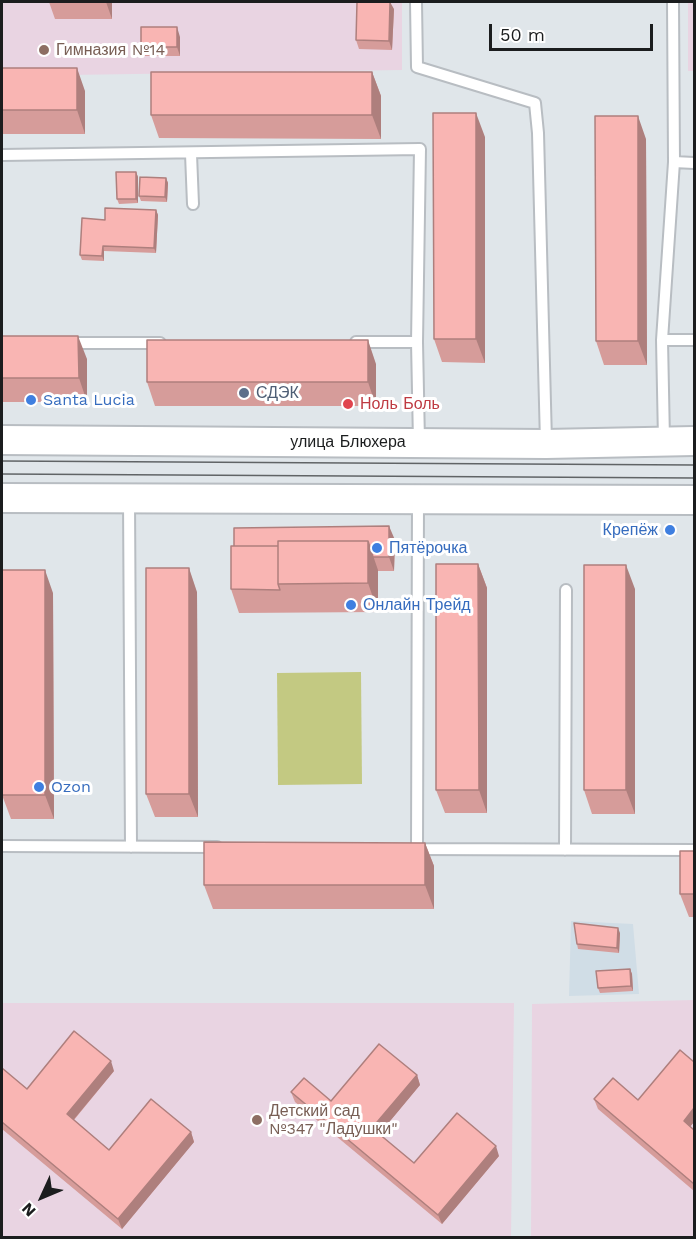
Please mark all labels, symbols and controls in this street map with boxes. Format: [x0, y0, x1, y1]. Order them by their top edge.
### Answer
scale bar [492, 12, 656, 50]
text: 50 m [500, 24, 545, 45]
place label: Гимназия №14 [56, 40, 165, 60]
marker: Гимназия №14 [37, 43, 51, 57]
place label: СДЭК [256, 383, 299, 403]
marker: СДЭК [237, 386, 251, 400]
place label: Santa Lucia [43, 390, 135, 410]
marker: Santa Lucia [24, 393, 38, 407]
place label: Ноль Боль [360, 394, 440, 414]
marker: Ноль Боль [341, 397, 355, 411]
street label: улица Блюхера [290, 432, 406, 452]
place label: Крепёж [603, 520, 658, 540]
marker: Крепёж [663, 523, 677, 537]
place label: Пятёрочка [389, 538, 467, 558]
marker: Пятёрочка [370, 541, 384, 555]
place label: Онлайн Трейд [363, 595, 471, 615]
marker: Онлайн Трейд [344, 598, 358, 612]
place label: Ozon [51, 777, 91, 797]
marker: Ozon [32, 780, 46, 794]
place label: Детский сад №347 "Ладушки" [269, 1101, 398, 1139]
marker: Детский сад №347 "Ладушки" [250, 1113, 264, 1127]
north arrow [12, 1167, 72, 1227]
text: N [18, 1199, 40, 1221]

